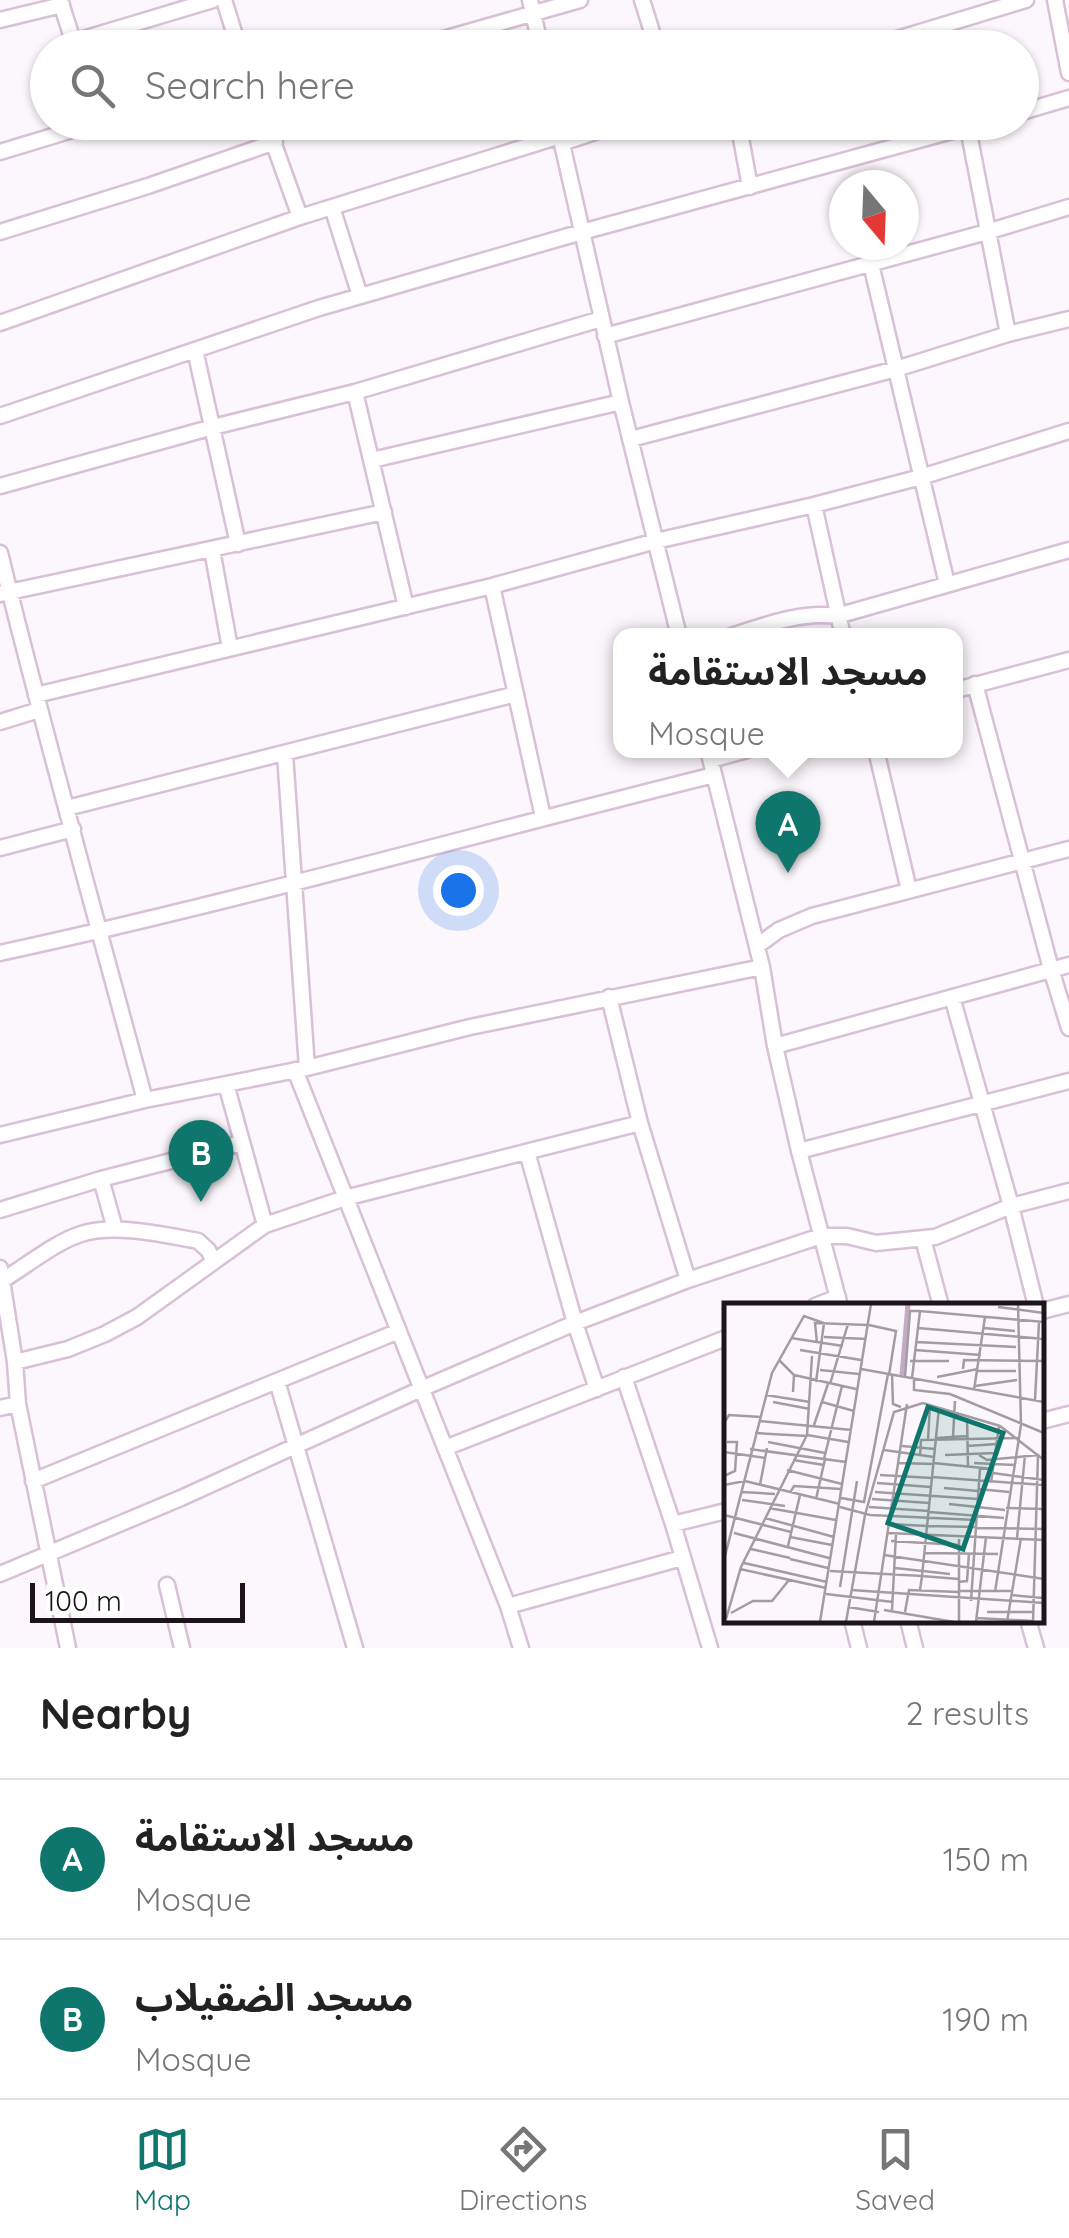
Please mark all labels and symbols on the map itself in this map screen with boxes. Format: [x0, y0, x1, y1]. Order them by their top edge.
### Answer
north arrow [829, 170, 919, 260]
pin: A [756, 790, 820, 873]
your location [433, 865, 484, 916]
pin: B [168, 1120, 234, 1202]
inset map [724, 1303, 1044, 1623]
scale bar [30, 1578, 245, 1622]

